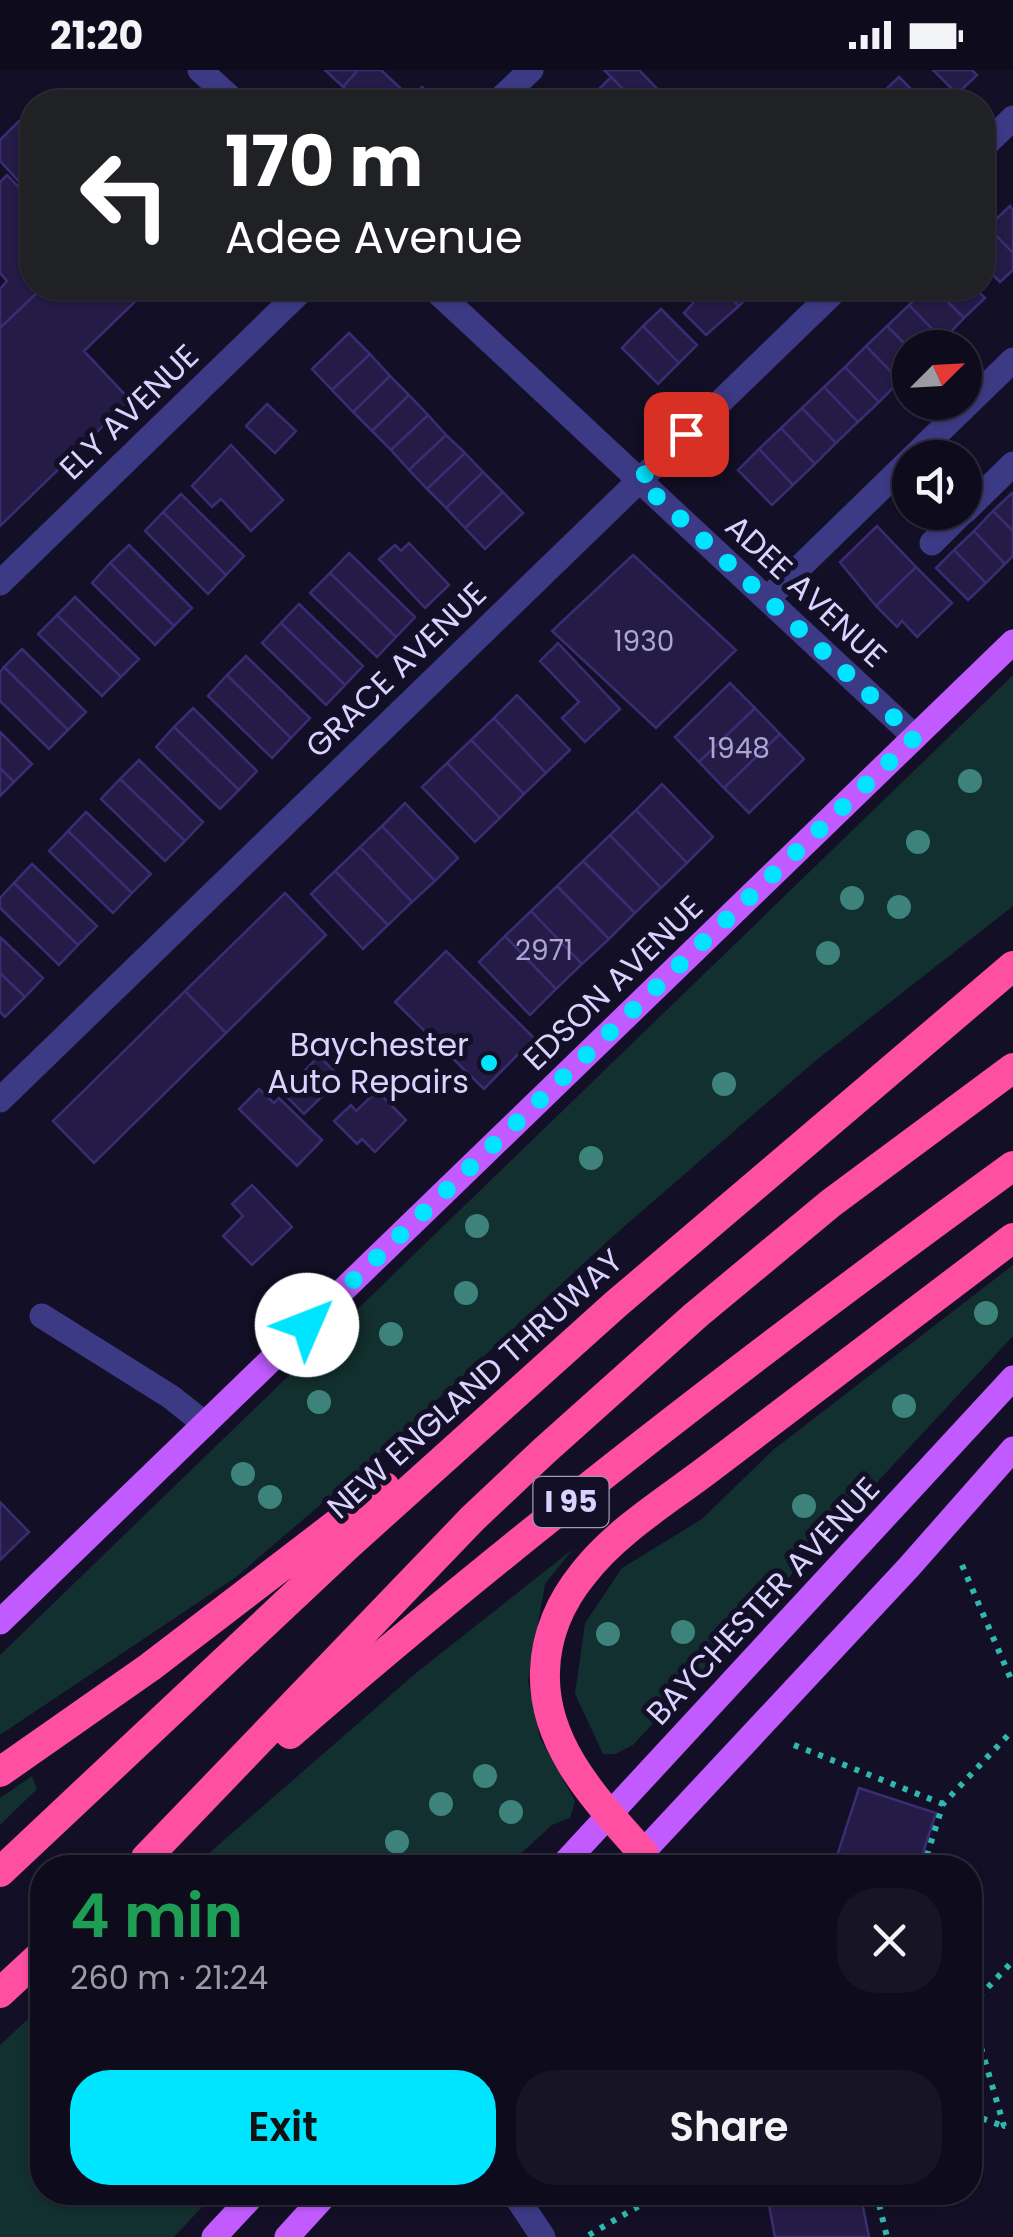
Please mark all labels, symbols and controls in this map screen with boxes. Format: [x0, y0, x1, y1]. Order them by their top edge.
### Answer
text: 21:20 [50, 9, 143, 62]
text: 170 m [225, 112, 423, 211]
icon: left [60, 130, 190, 260]
text: Adee Avenue [225, 206, 523, 269]
north arrow [892, 330, 982, 420]
map controls [892, 330, 982, 530]
street label: ELY AVENUE [49, 334, 208, 490]
pin [644, 392, 729, 477]
icon: arrive [659, 407, 714, 462]
button: sound [892, 440, 982, 530]
street label: ADEE AVENUE [716, 504, 897, 677]
street label: GRACE AVENUE [295, 572, 496, 768]
house number: 1930 [614, 622, 674, 661]
house number: 1948 [708, 729, 770, 768]
street label: EDSON AVENUE [513, 885, 713, 1080]
house number: 2971 [515, 931, 573, 970]
place label: Baychester Auto Repairs [267, 1022, 469, 1104]
marker: Baychester Auto Repairs [478, 1052, 500, 1074]
street label: NEW ENGLAND THRUWAY [317, 1238, 632, 1529]
position arrow [255, 1273, 359, 1377]
street label: BAYCHESTER AVENUE [636, 1467, 889, 1734]
road number: I 95 [534, 1477, 608, 1527]
text: 4 min [70, 1874, 243, 1958]
button: close [837, 1888, 942, 1993]
text: 260 m · 21:24 [70, 1955, 268, 2000]
button: Exit [70, 2070, 496, 2185]
button: Share [516, 2070, 942, 2185]

